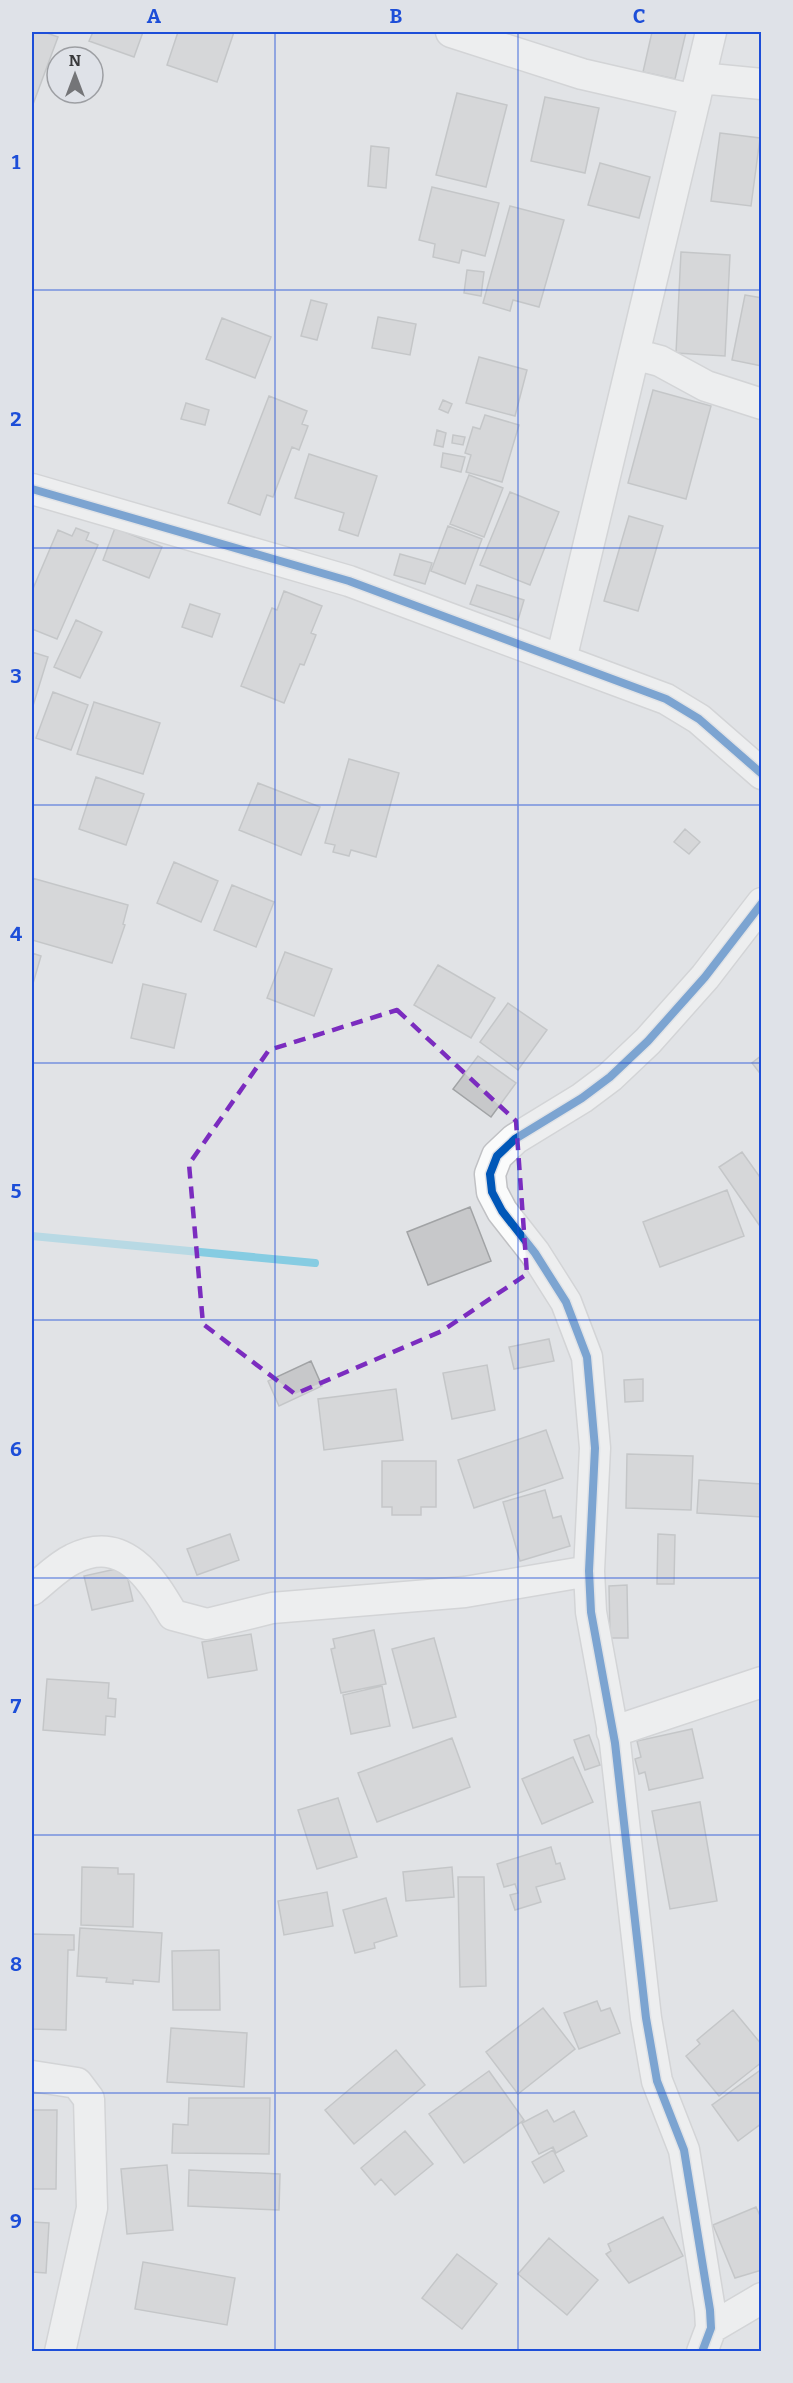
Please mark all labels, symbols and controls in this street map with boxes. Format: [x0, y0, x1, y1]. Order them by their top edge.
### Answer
text: A [147, 4, 162, 28]
text: B [390, 4, 403, 28]
text: C [633, 4, 645, 28]
north arrow [45, 45, 105, 105]
text: N [69, 51, 81, 70]
text: 1 [12, 150, 21, 174]
text: 2 [10, 407, 22, 431]
text: 3 [10, 664, 22, 688]
text: 4 [10, 922, 22, 946]
text: 5 [11, 1179, 22, 1203]
text: 6 [10, 1437, 22, 1461]
text: 7 [11, 1694, 22, 1718]
text: 8 [10, 1952, 22, 1976]
text: 9 [10, 2209, 22, 2233]

